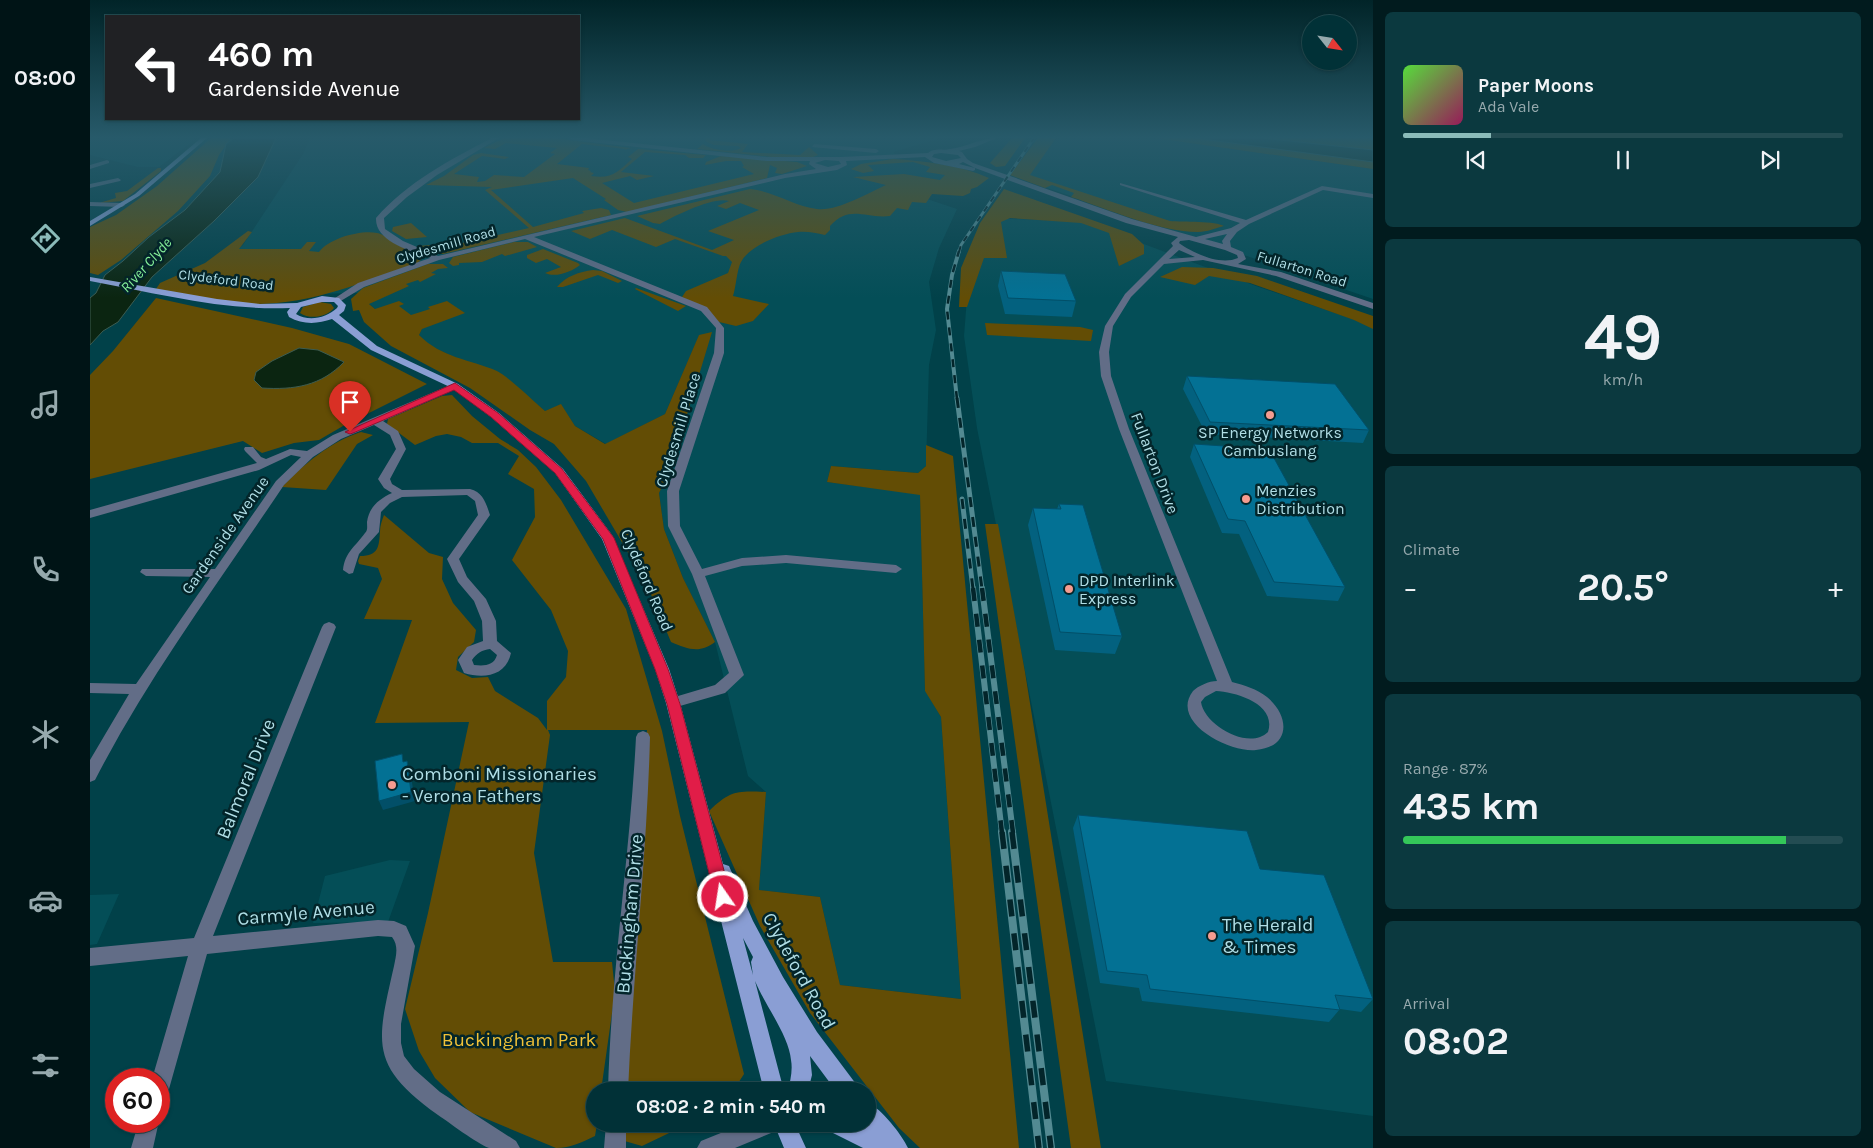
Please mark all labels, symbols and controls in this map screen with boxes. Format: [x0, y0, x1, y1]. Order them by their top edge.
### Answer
north arrow [1302, 15, 1358, 70]
map controls [1302, 15, 1357, 70]
text: 460 m [208, 34, 314, 75]
icon: left [125, 35, 190, 100]
text: 08:00 [14, 65, 76, 91]
text: Paper Moons [1478, 75, 1594, 97]
text: Gardenside Avenue [208, 76, 400, 102]
text: Ada Vale [1478, 97, 1539, 116]
icon: previous [1462, 146, 1490, 174]
icon: pause [1609, 146, 1637, 174]
icon: next [1756, 146, 1784, 174]
icon: directions [28, 221, 63, 256]
street label: Clydesmill Road [394, 223, 498, 267]
water label: River Clyde [117, 234, 175, 296]
street label: Fullarton Road [1255, 247, 1349, 291]
street label: Clydeford Road [177, 266, 275, 294]
text: 49 [1584, 299, 1662, 375]
street label: Clydesmill Place [652, 370, 704, 490]
text: km/h [1603, 370, 1643, 389]
pin [329, 381, 371, 432]
icon: music [28, 387, 63, 422]
icon: arrive [336, 388, 364, 416]
marker: SP Energy Networks Cambuslang [1264, 409, 1276, 421]
street label: Fullarton Drive [1127, 410, 1183, 516]
place label: SP Energy Networks Cambuslang [1198, 423, 1342, 460]
street label: Gardenside Avenue [177, 472, 273, 598]
place label: Menzies Distribution [1256, 481, 1345, 518]
marker: Menzies Distribution [1240, 493, 1252, 505]
street label: Clydeford Road [617, 526, 677, 634]
text: Climate [1403, 540, 1460, 559]
icon: phone [28, 552, 63, 587]
text: 20.5° [1577, 565, 1669, 610]
place label: DPD Interlink Express [1079, 571, 1175, 608]
text: − [1403, 571, 1418, 604]
text: + [1828, 571, 1843, 604]
marker: DPD Interlink Express [1063, 583, 1075, 595]
street label: Balmoral Drive [212, 716, 280, 842]
icon: climate [28, 717, 63, 752]
text: Range · 87% [1403, 759, 1488, 778]
place label: Comboni Missionaries - Verona Fathers [402, 763, 597, 807]
marker: Comboni Missionaries - Verona Fathers [386, 779, 398, 791]
text: 435 km [1403, 784, 1540, 829]
street label: Buckingham Drive [612, 833, 648, 995]
position arrow [696, 870, 748, 922]
icon: car [28, 883, 63, 918]
street label: Carmyle Avenue [236, 896, 376, 930]
street label: Clydeford Road [758, 909, 840, 1033]
place label: The Herald & Times [1222, 914, 1314, 958]
marker: The Herald & Times [1206, 930, 1218, 942]
text: Arrival [1403, 994, 1450, 1013]
text: 08:02 [1403, 1019, 1509, 1064]
park label: Buckingham Park [442, 1029, 597, 1051]
icon: filters [28, 1048, 63, 1083]
speed limit sign: 60 [105, 1068, 170, 1133]
text: 08:02 · 2 min · 540 m [636, 1096, 826, 1118]

